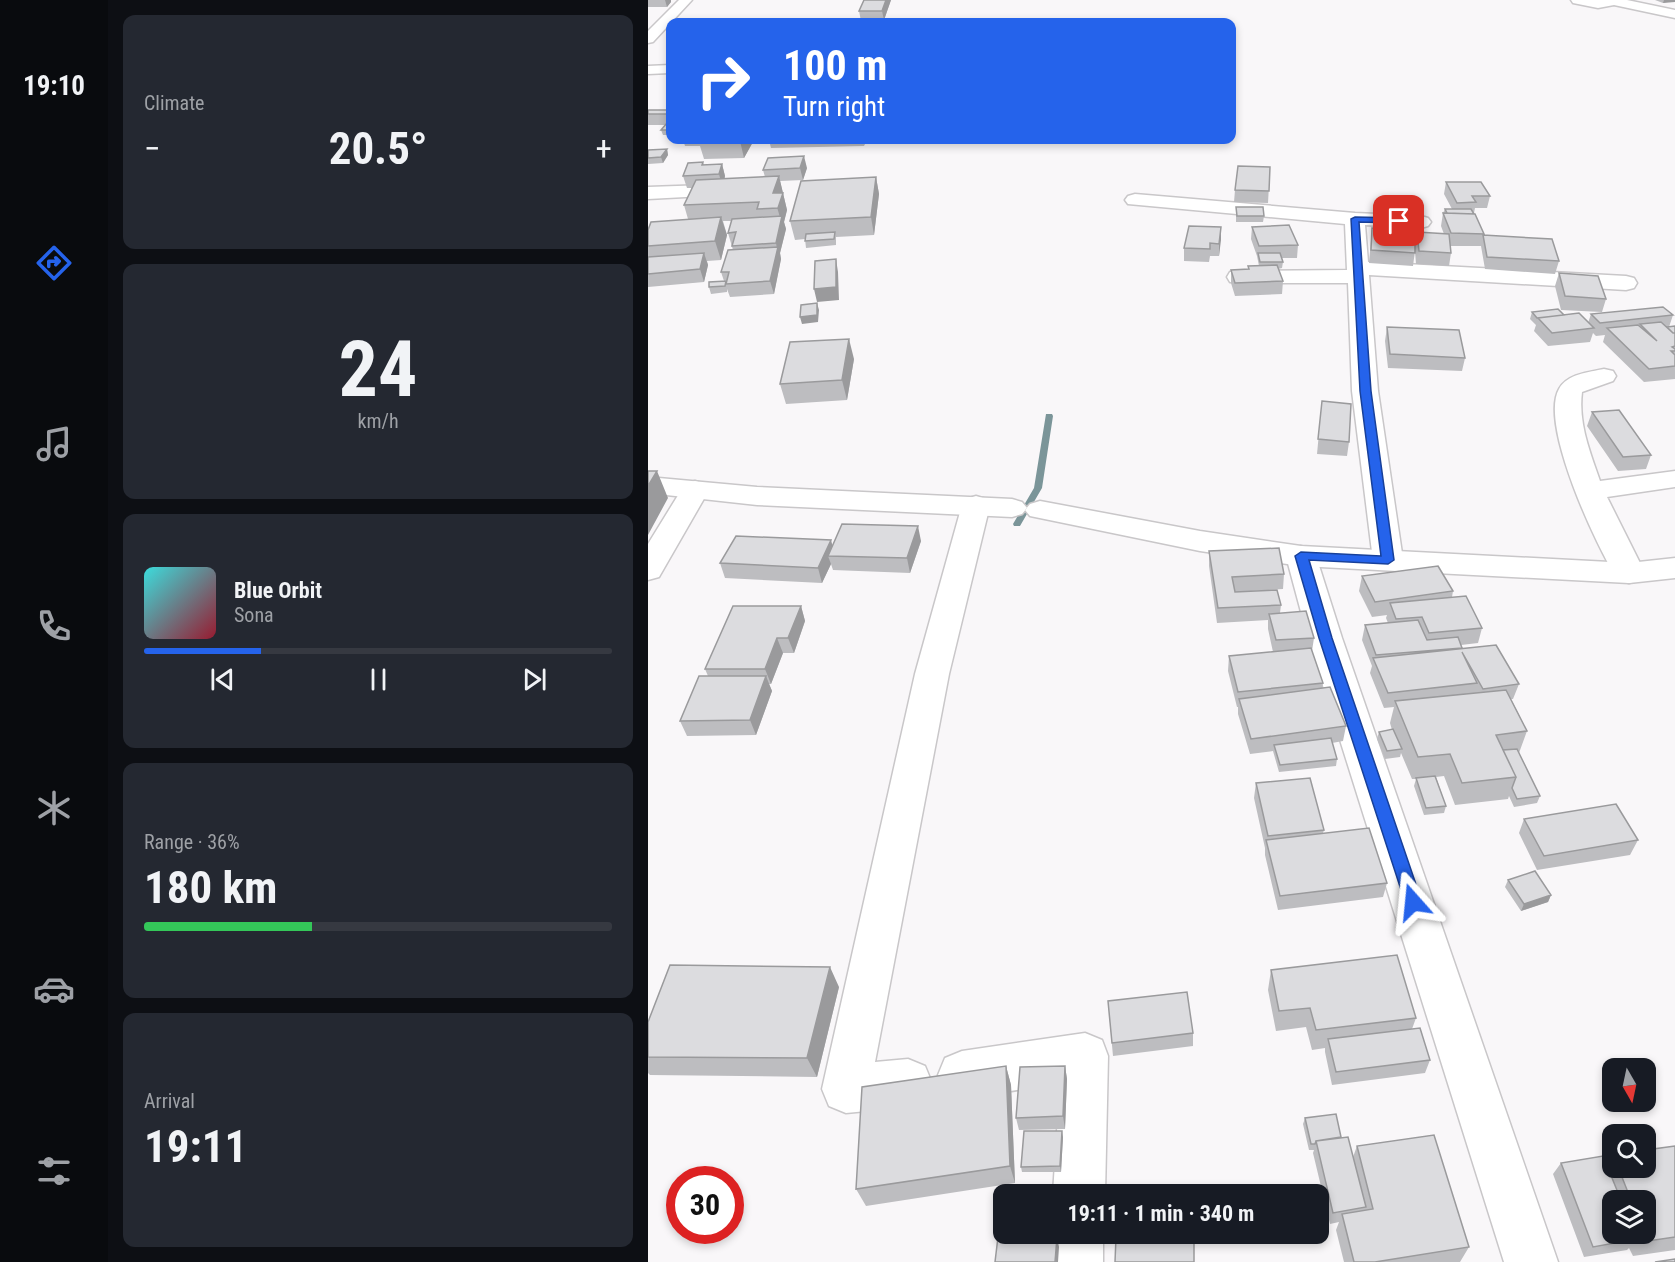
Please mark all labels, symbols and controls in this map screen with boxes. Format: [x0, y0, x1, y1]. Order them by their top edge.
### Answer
text: 100 m [783, 41, 888, 90]
icon: right [684, 42, 762, 120]
text: 19:10 [23, 70, 85, 102]
text: Climate [144, 91, 204, 115]
text: Turn right [783, 91, 885, 123]
text: 20.5° [329, 122, 427, 175]
text: − [144, 129, 161, 168]
text: + [596, 129, 612, 168]
pin [1373, 195, 1424, 246]
icon: arrive [1382, 204, 1415, 237]
icon: directions [33, 242, 75, 284]
text: 24 [339, 324, 417, 415]
text: km/h [357, 409, 399, 433]
icon: music [33, 423, 75, 465]
text: Blue Orbit [234, 578, 322, 603]
text: Sona [234, 603, 274, 627]
icon: phone [33, 605, 75, 647]
icon: previous [206, 663, 239, 696]
icon: pause [362, 663, 395, 696]
icon: next [518, 663, 551, 696]
icon: climate [33, 787, 75, 829]
text: Range · 36% [144, 830, 240, 854]
text: 180 km [144, 861, 277, 914]
position arrow [1381, 870, 1445, 934]
icon: car [33, 968, 75, 1010]
north arrow [1602, 1058, 1656, 1112]
map controls [1602, 1058, 1656, 1244]
text: Arrival [144, 1089, 195, 1113]
text: 19:11 [144, 1120, 247, 1173]
button: search [1602, 1124, 1656, 1178]
icon: filters [33, 1150, 75, 1192]
speed limit sign: 30 [666, 1166, 744, 1244]
button: layers [1602, 1190, 1656, 1244]
text: 19:11 · 1 min · 340 m [1068, 1201, 1254, 1226]

